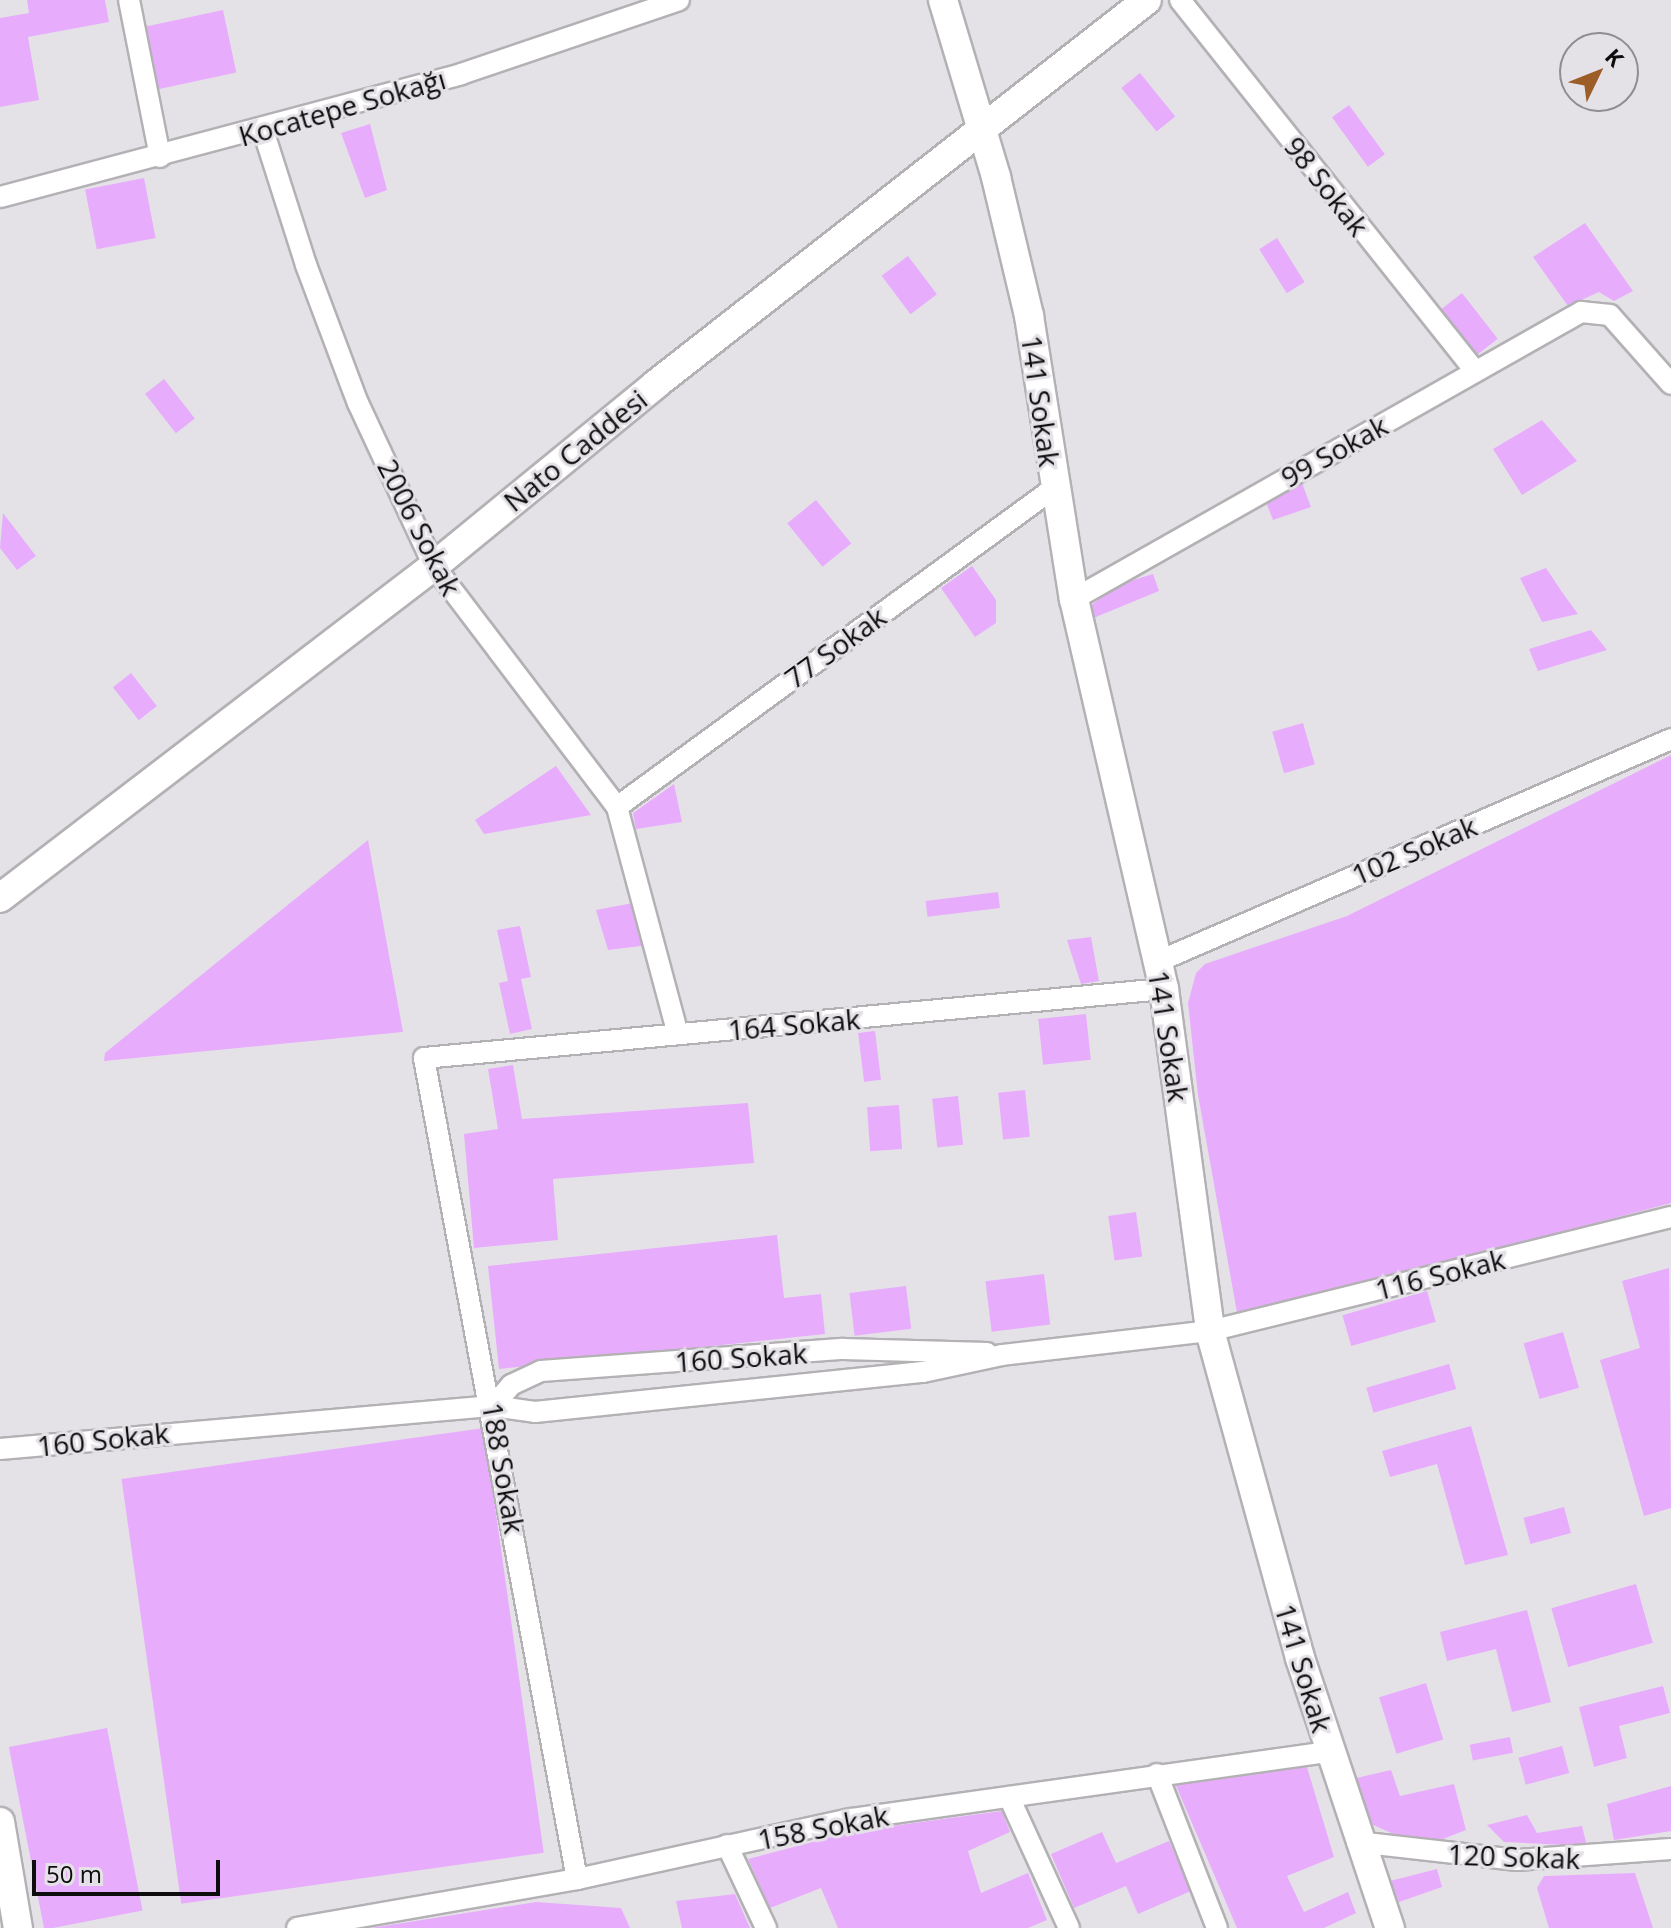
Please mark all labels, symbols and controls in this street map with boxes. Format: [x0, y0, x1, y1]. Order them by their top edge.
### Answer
north arrow [1559, 32, 1639, 112]
text: K [1599, 41, 1631, 73]
street label: Kocatepe Sokağı [235, 61, 449, 153]
street label: 98 Sokak [1278, 130, 1376, 242]
street label: 141 Sokak [1015, 333, 1067, 469]
street label: Nato Caddesi [497, 382, 653, 518]
street label: 99 Sokak [1275, 408, 1393, 494]
street label: 2006 Sokak [371, 453, 469, 601]
street label: 77 Sokak [778, 599, 892, 695]
street label: 102 Sokak [1346, 809, 1482, 891]
street label: 141 Sokak [1142, 968, 1196, 1104]
street label: 164 Sokak [727, 1001, 861, 1047]
street label: 116 Sokak [1372, 1242, 1508, 1306]
street label: 160 Sokak [674, 1336, 808, 1378]
street label: 188 Sokak [476, 1400, 532, 1536]
street label: 160 Sokak [35, 1415, 171, 1463]
street label: 141 Sokak [1269, 1600, 1339, 1736]
street label: 158 Sokak [755, 1798, 891, 1856]
street label: 120 Sokak [1447, 1837, 1581, 1875]
scale bar [36, 1844, 224, 1894]
text: 50 m [46, 1857, 102, 1890]

